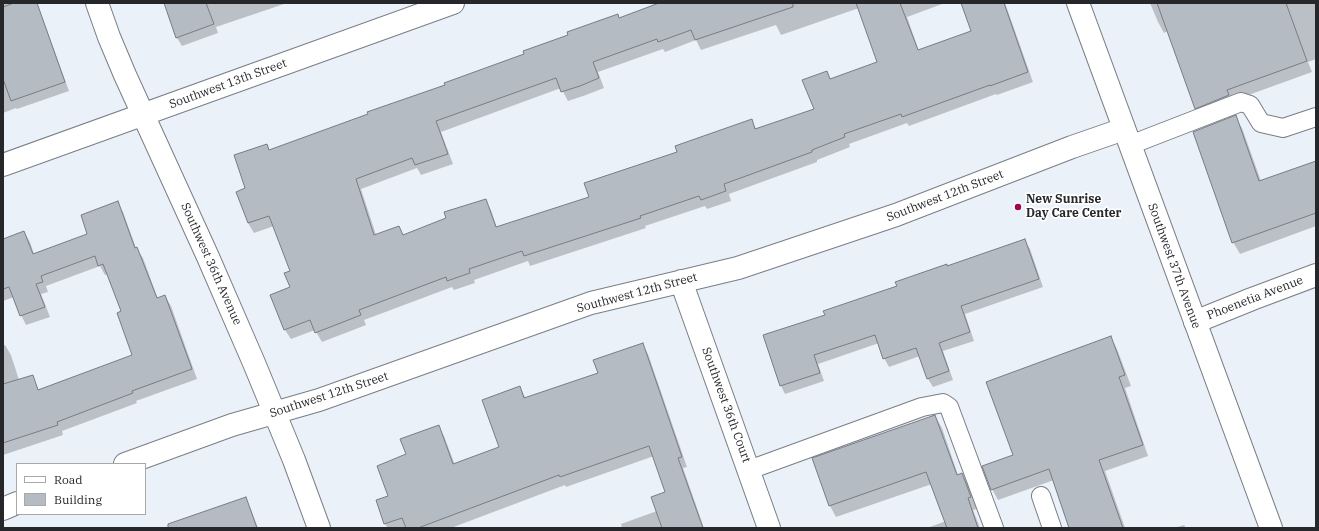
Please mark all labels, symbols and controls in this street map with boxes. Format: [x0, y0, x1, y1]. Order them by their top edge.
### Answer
street label: Southwest 13th Street [167, 56, 289, 112]
street label: Southwest 12th Street [885, 167, 1005, 225]
place label: New Sunrise Day Care Center [1026, 193, 1121, 221]
street label: Southwest 36th Avenue [177, 201, 245, 327]
street label: Southwest 37th Avenue [1145, 201, 1203, 331]
marker: New Sunrise Day Care Center [1013, 202, 1023, 212]
street label: Southwest 12th Street [575, 270, 699, 316]
street label: Phoenetia Avenue [1205, 273, 1305, 323]
street label: Southwest 36th Court [698, 345, 754, 465]
street label: Southwest 12th Street [268, 369, 390, 421]
legend [16, 463, 146, 515]
text: Road [54, 472, 83, 487]
text: Building [54, 492, 102, 507]

